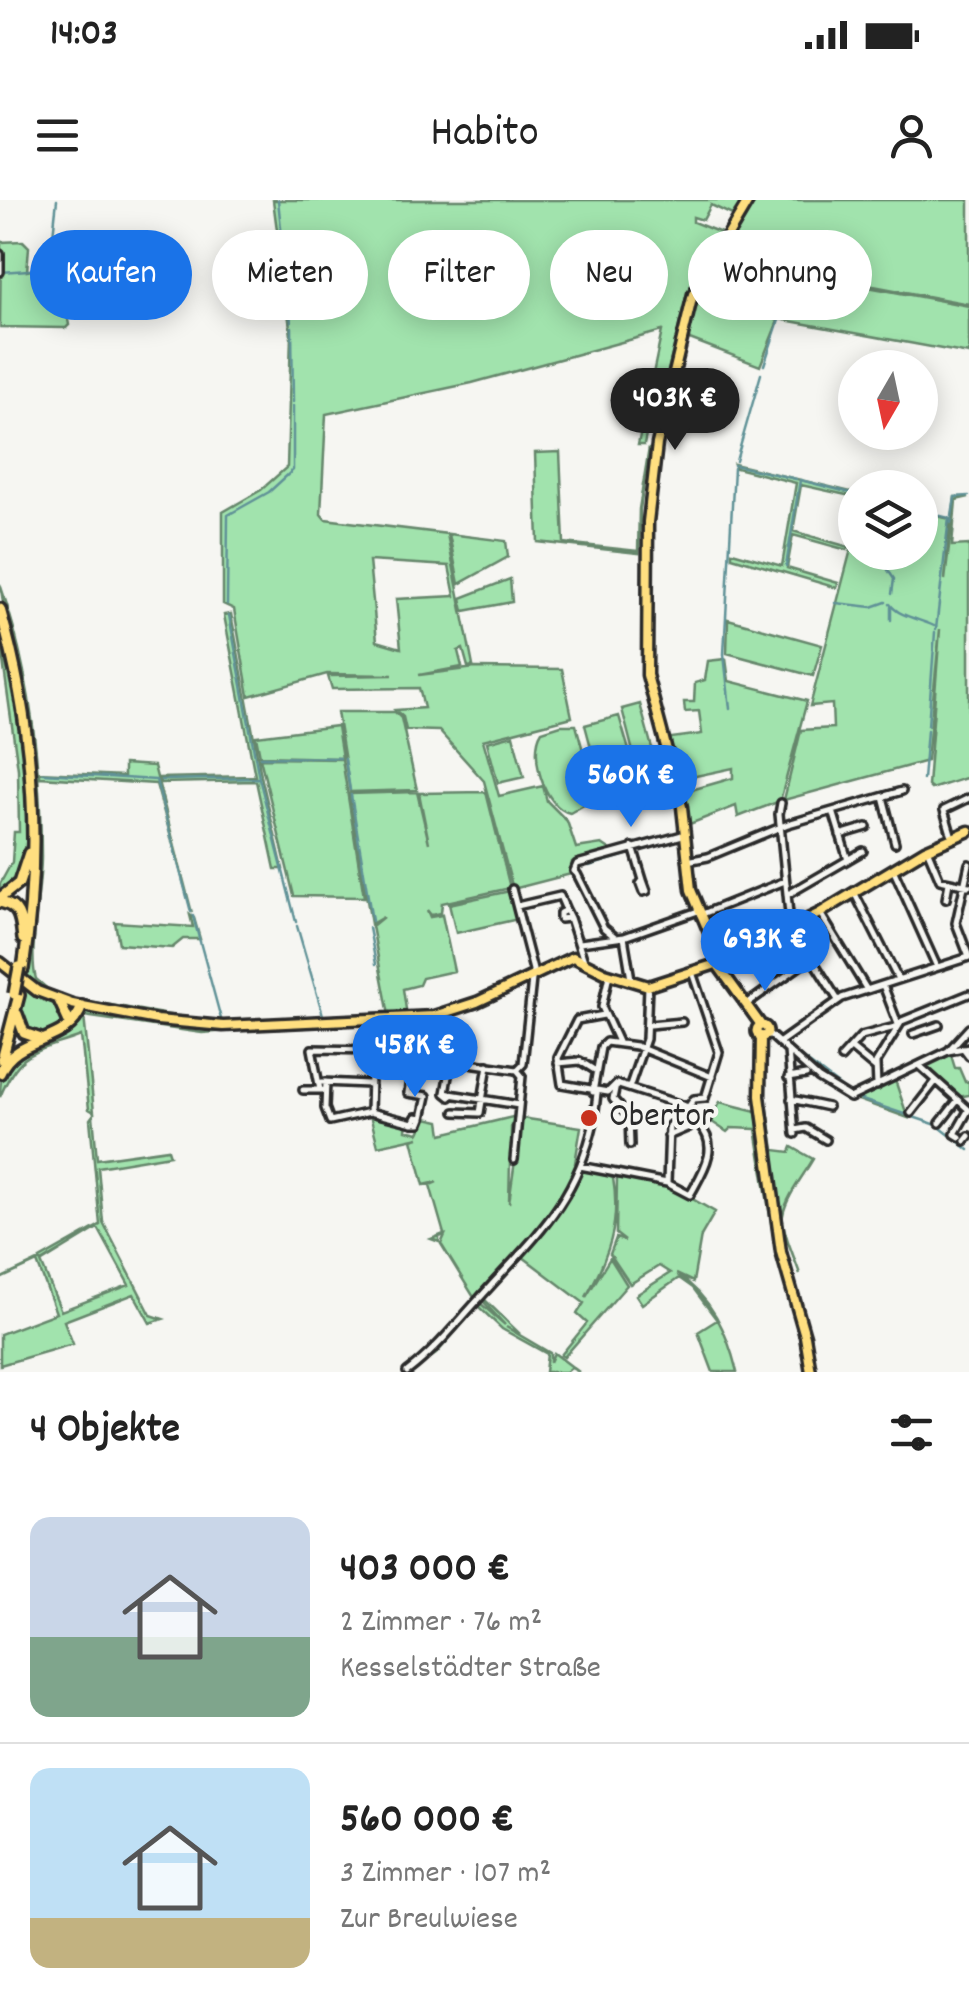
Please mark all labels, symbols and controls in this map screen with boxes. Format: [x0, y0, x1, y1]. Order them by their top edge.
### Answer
text: 14:03 [50, 8, 118, 63]
text: Habito [430, 103, 539, 167]
icon: menu [30, 108, 85, 163]
icon: person [884, 108, 939, 163]
chip: Kaufen [30, 230, 192, 320]
chip: Mieten [212, 230, 368, 320]
chip: Filter [388, 230, 530, 320]
chip: Neu [550, 230, 668, 320]
chip: Wohnung [688, 230, 872, 320]
north arrow [838, 350, 938, 450]
map controls [838, 350, 938, 570]
pin: 403K € [594, 368, 756, 453]
text: 403K € [633, 377, 717, 423]
button: layers [838, 470, 938, 570]
pin: 560K € [550, 745, 712, 830]
text: 560K € [587, 754, 675, 800]
pin: 693K € [684, 909, 846, 994]
text: 693K € [723, 918, 807, 964]
pin: 458K € [334, 1015, 496, 1100]
text: 458K € [375, 1024, 455, 1070]
place label: Obertor [609, 1093, 714, 1143]
marker: Obertor [578, 1107, 600, 1129]
text: 4 Objekte [30, 1402, 180, 1462]
icon: filters [884, 1405, 939, 1460]
text: 403 000 € [340, 1541, 510, 1601]
icon: home [110, 1557, 230, 1677]
text: 2 Zimmer · 76 m² [340, 1601, 542, 1647]
text: Kesselstädter Straße [340, 1647, 601, 1693]
text: 560 000 € [340, 1792, 514, 1852]
icon: home [110, 1808, 230, 1928]
text: 3 Zimmer · 107 m² [340, 1852, 551, 1898]
text: Zur Breulwiese [340, 1898, 518, 1944]

